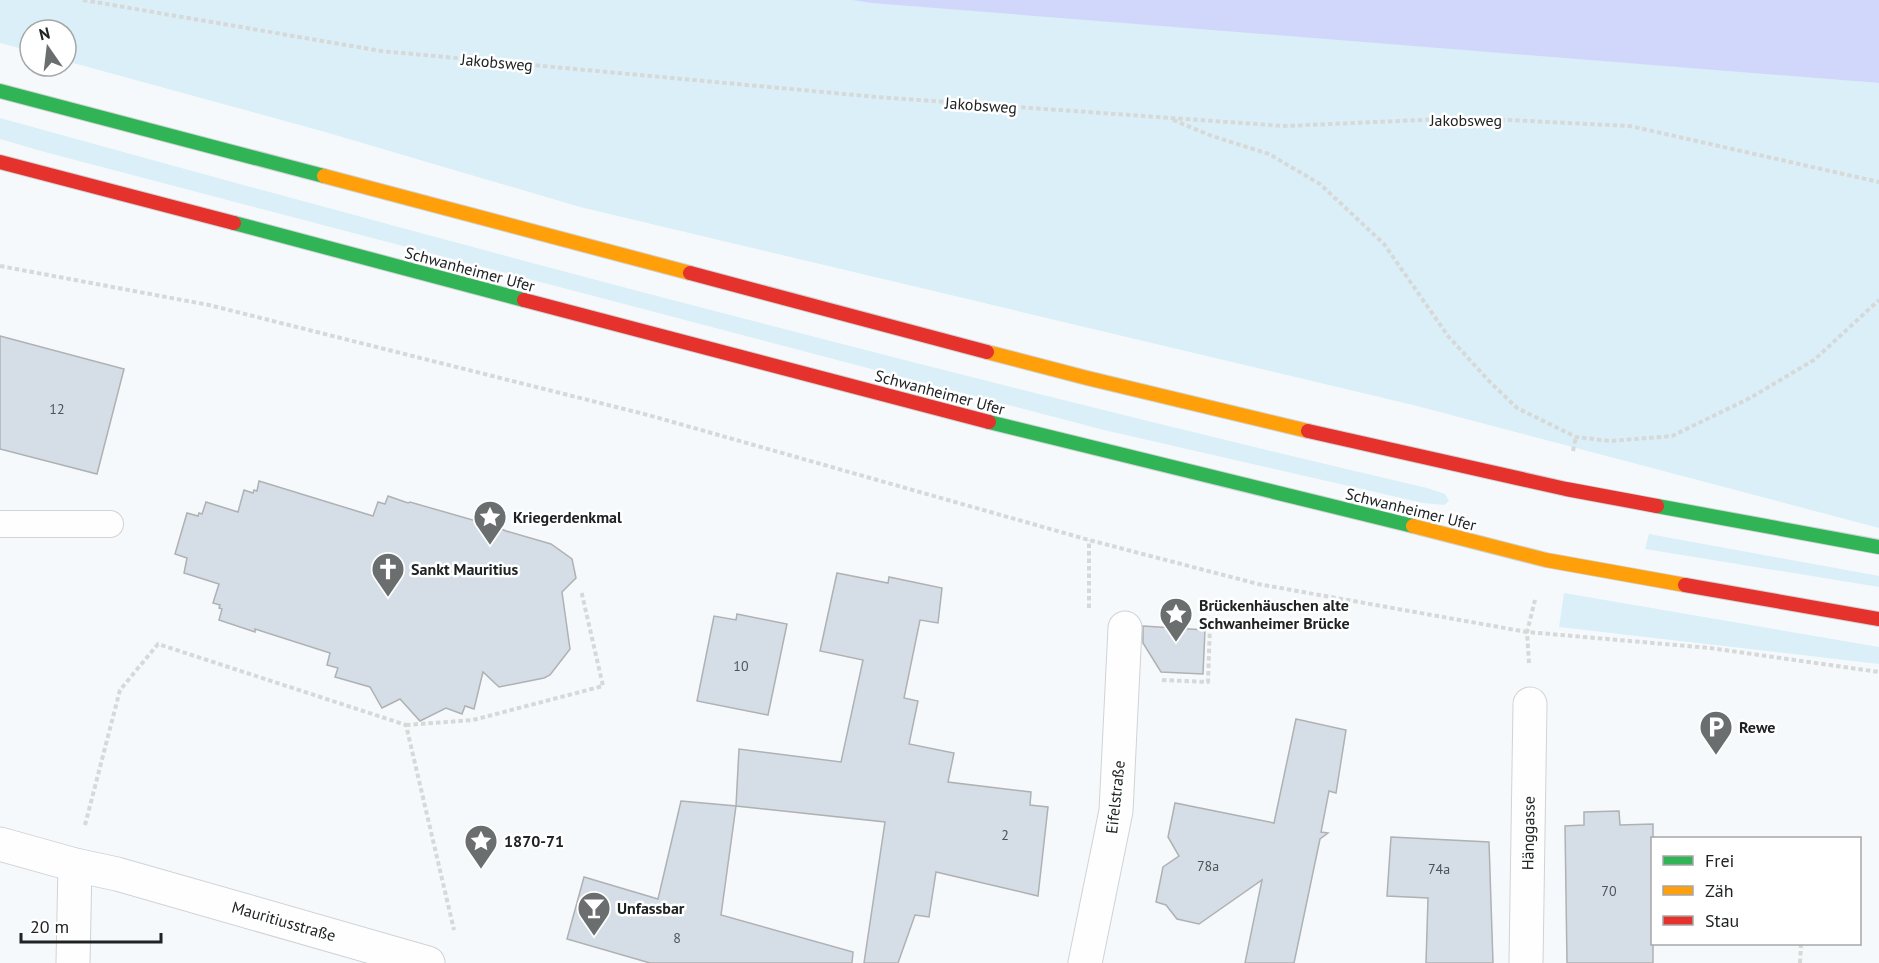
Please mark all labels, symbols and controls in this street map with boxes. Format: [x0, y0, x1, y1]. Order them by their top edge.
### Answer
north arrow [18, 18, 78, 78]
text: N [37, 22, 52, 44]
street label: Jakobsweg [459, 49, 534, 75]
street label: Jakobsweg [943, 92, 1018, 117]
street label: Jakobsweg [1429, 110, 1502, 130]
street label: Schwanheimer Ufer [403, 242, 538, 296]
street label: Schwanheimer Ufer [873, 365, 1008, 419]
house number: 12 [49, 400, 65, 418]
street label: Schwanheimer Ufer [1344, 483, 1479, 535]
place icon: Kriegerdenkmal [472, 499, 508, 546]
place label: Kriegerdenkmal [513, 507, 622, 527]
church icon: Sankt Mauritius [370, 551, 406, 598]
place label: Sankt Mauritius [411, 559, 518, 579]
place label: Brückenhäuschen alte Schwanheimer Brücke [1199, 595, 1350, 633]
place icon: Brückenhäuschen alte Schwanheimer Brücke [1158, 596, 1194, 643]
house number: 10 [733, 657, 749, 675]
parking icon: Rewe [1698, 709, 1734, 756]
place label: Rewe [1739, 717, 1775, 737]
street label: Eifelstraße [1101, 759, 1129, 835]
street label: Hänggasse [1517, 796, 1539, 870]
place icon: 1870-71 [463, 823, 499, 870]
house number: 2 [1001, 826, 1009, 844]
place label: 1870-71 [504, 831, 564, 851]
legend [1651, 837, 1861, 945]
text: Frei [1705, 849, 1734, 872]
house number: 78a [1197, 857, 1219, 875]
house number: 74a [1428, 860, 1450, 878]
text: Zäh [1705, 879, 1734, 902]
house number: 70 [1601, 882, 1617, 900]
bar icon: Unfassbar [576, 890, 612, 937]
street label: Mauritiusstraße [230, 897, 338, 945]
place label: Unfassbar [617, 898, 685, 918]
scale bar [21, 906, 160, 944]
text: Stau [1705, 909, 1739, 932]
text: 20 m [30, 915, 69, 938]
house number: 8 [673, 929, 681, 947]

